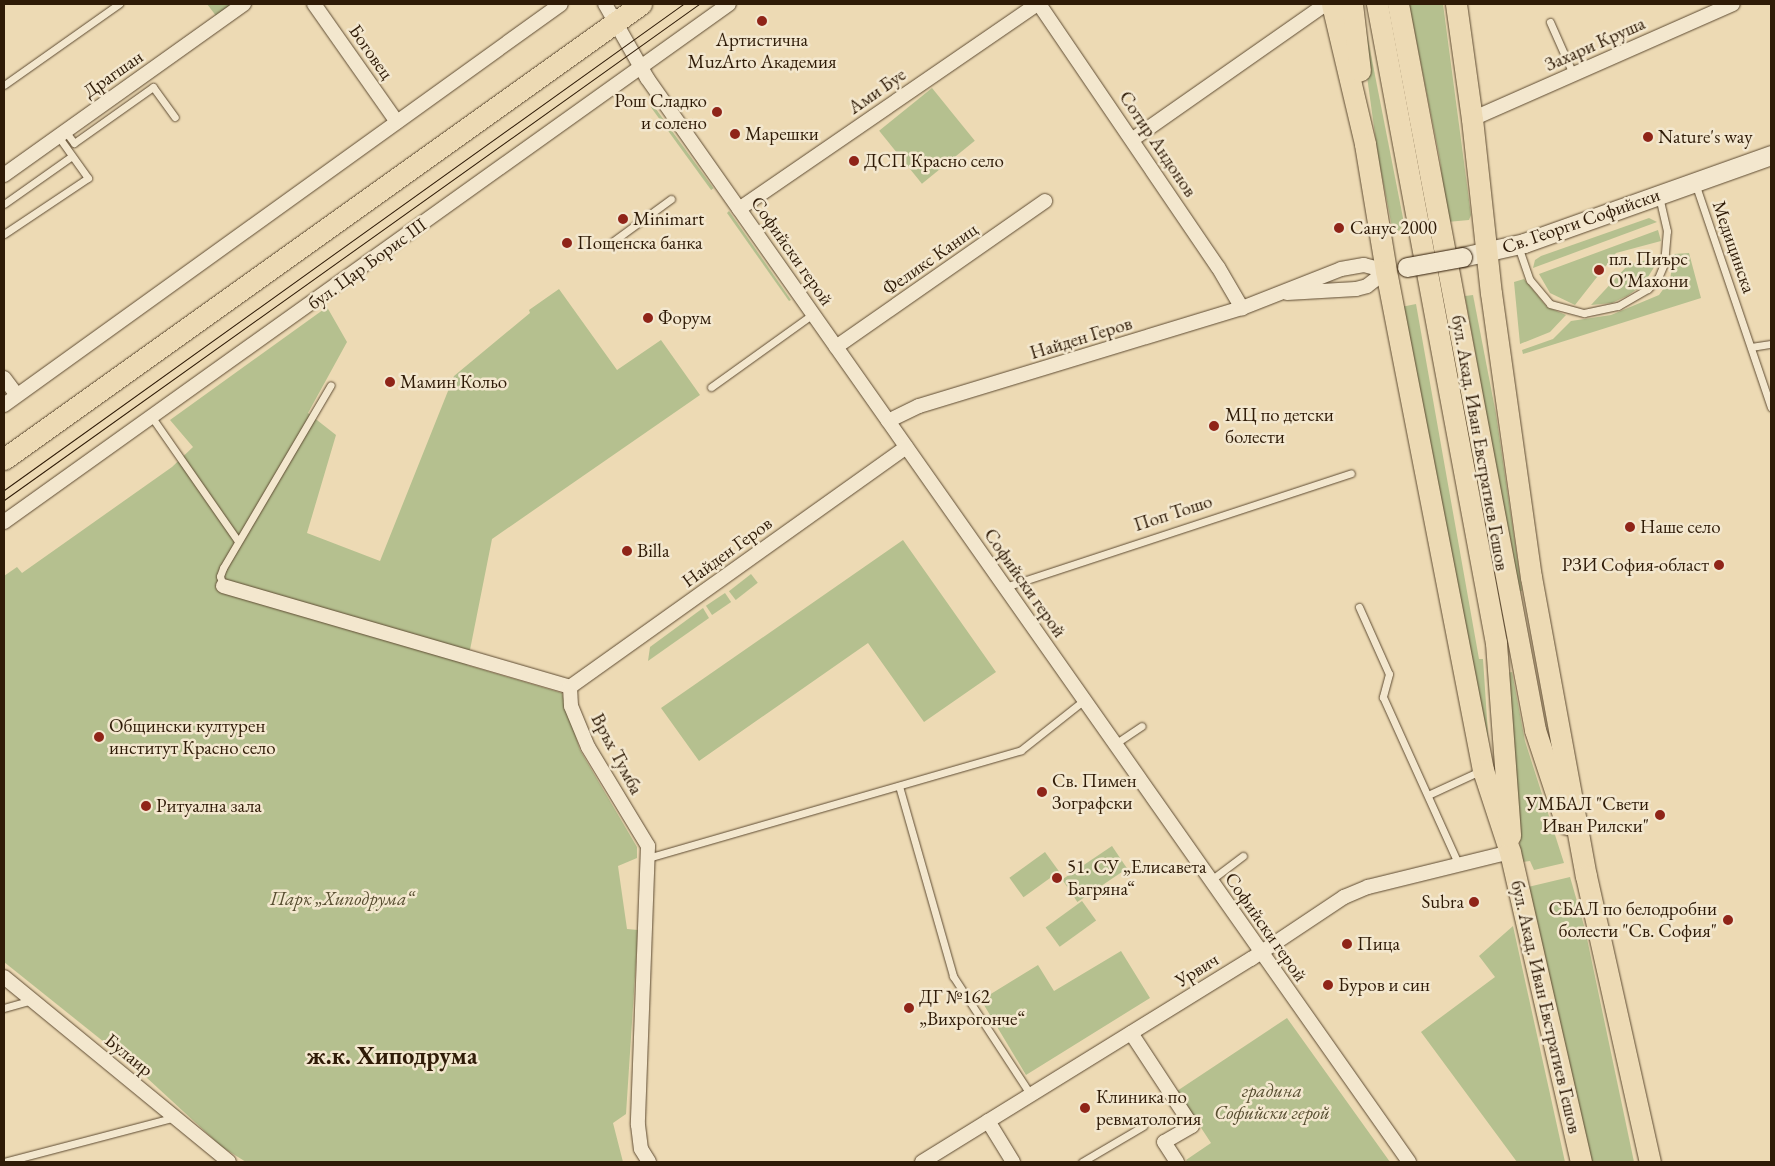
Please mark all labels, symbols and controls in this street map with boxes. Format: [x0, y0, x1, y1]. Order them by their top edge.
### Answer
street label: Захари Круша [1541, 12, 1649, 76]
marker: Артистична MuzArto Академия [756, 15, 768, 27]
street label: Боговец [344, 20, 398, 84]
place label: Артистична MuzArto Академия [688, 29, 836, 73]
street label: Драгшан [79, 45, 147, 103]
street label: Ами Буе [844, 63, 910, 119]
street label: Сотир Андонов [1114, 87, 1202, 201]
place label: Рош Сладко и солено [614, 90, 707, 134]
marker: Рош Сладко и солено [711, 106, 723, 118]
place label: Марешки [745, 123, 819, 145]
place label: Nature's way [1658, 126, 1753, 148]
marker: Марешки [729, 128, 741, 140]
marker: Nature's way [1642, 131, 1654, 143]
place label: ДСП Красно село [864, 150, 1004, 172]
marker: ДСП Красно село [848, 155, 860, 167]
street label: Св. Георги Софийски [1499, 183, 1663, 259]
street label: Софийски герой [746, 192, 838, 310]
street label: Медицинска [1708, 198, 1760, 296]
place label: Minimart [633, 208, 704, 230]
street label: бул. Цар Борис III [303, 213, 431, 315]
marker: Minimart [617, 213, 629, 225]
place label: Санус 2000 [1350, 217, 1437, 239]
street label: Феликс Каниц [878, 218, 982, 300]
marker: Санус 2000 [1332, 221, 1346, 235]
place label: Пощенска банка [577, 232, 703, 254]
marker: Пощенска банка [561, 237, 573, 249]
place label: пл. Пиърс О'Махони [1609, 248, 1689, 292]
marker: пл. Пиърс О'Махони [1593, 264, 1605, 276]
place label: Форум [658, 307, 711, 329]
marker: Форум [642, 312, 654, 324]
street label: Найден Геров [1027, 312, 1135, 364]
street label: бул. Акад. Иван Евстратиев Гешов [1446, 313, 1514, 573]
place label: Мамин Кольо [400, 371, 507, 393]
marker: Мамин Кольо [384, 376, 396, 388]
place label: МЦ по детски болести [1225, 404, 1334, 448]
marker: МЦ по детски болести [1207, 419, 1221, 433]
street label: Поп Тошо [1131, 490, 1215, 536]
street label: Найден Геров [678, 512, 776, 592]
place label: Наше село [1640, 516, 1721, 538]
marker: Наше село [1624, 521, 1636, 533]
street label: Софийски герой [979, 524, 1071, 642]
place label: Billa [637, 540, 670, 562]
marker: Billa [621, 545, 633, 557]
place label: РЗИ София-област [1562, 554, 1709, 576]
marker: РЗИ София-област [1713, 559, 1725, 571]
street label: Връх Тумба [586, 709, 648, 799]
place label: Общински културен институт Красно село [109, 715, 276, 759]
marker: Общински културен институт Красно село [93, 731, 105, 743]
place label: Св. Пимен Зографски [1052, 770, 1137, 814]
marker: Св. Пимен Зографски [1036, 786, 1048, 798]
place label: УМБАЛ "Свети Иван Рилски" [1526, 793, 1649, 837]
place label: Ритуална зала [156, 795, 262, 817]
marker: Ритуална зала [140, 800, 152, 812]
marker: УМБАЛ "Свети Иван Рилски" [1653, 808, 1667, 822]
place label: 51. СУ „Елисавета Багряна“ [1067, 856, 1206, 900]
street label: Софийски герой [1220, 868, 1312, 986]
marker: 51. СУ „Елисавета Багряна“ [1051, 872, 1063, 884]
street label: бул. Акад. Иван Евстратиев Гешов [1506, 878, 1586, 1136]
park label: Парк „Хиподрума“ [270, 888, 414, 910]
place label: Subra [1421, 891, 1464, 913]
marker: Subra [1468, 896, 1480, 908]
place label: СБАЛ по белодробни болести "Св. София" [1548, 898, 1717, 942]
marker: СБАЛ по белодробни болести "Св. София" [1721, 913, 1735, 927]
place label: Пица [1357, 933, 1400, 955]
marker: Пица [1341, 938, 1353, 950]
street label: Урвич [1171, 948, 1223, 992]
place label: Буров и син [1338, 974, 1430, 996]
marker: Буров и син [1322, 979, 1334, 991]
place label: ДГ №162 „Вихрогонче“ [919, 986, 1025, 1030]
marker: ДГ №162 „Вихрогонче“ [903, 1002, 915, 1014]
street label: Булаир [100, 1029, 158, 1081]
district label: ж.к. Хиподрума [307, 1042, 477, 1070]
park label: градина Софийски герой [1214, 1080, 1330, 1124]
place label: Клиника по ревматология [1096, 1086, 1201, 1130]
marker: Клиника по ревматология [1078, 1101, 1092, 1115]

